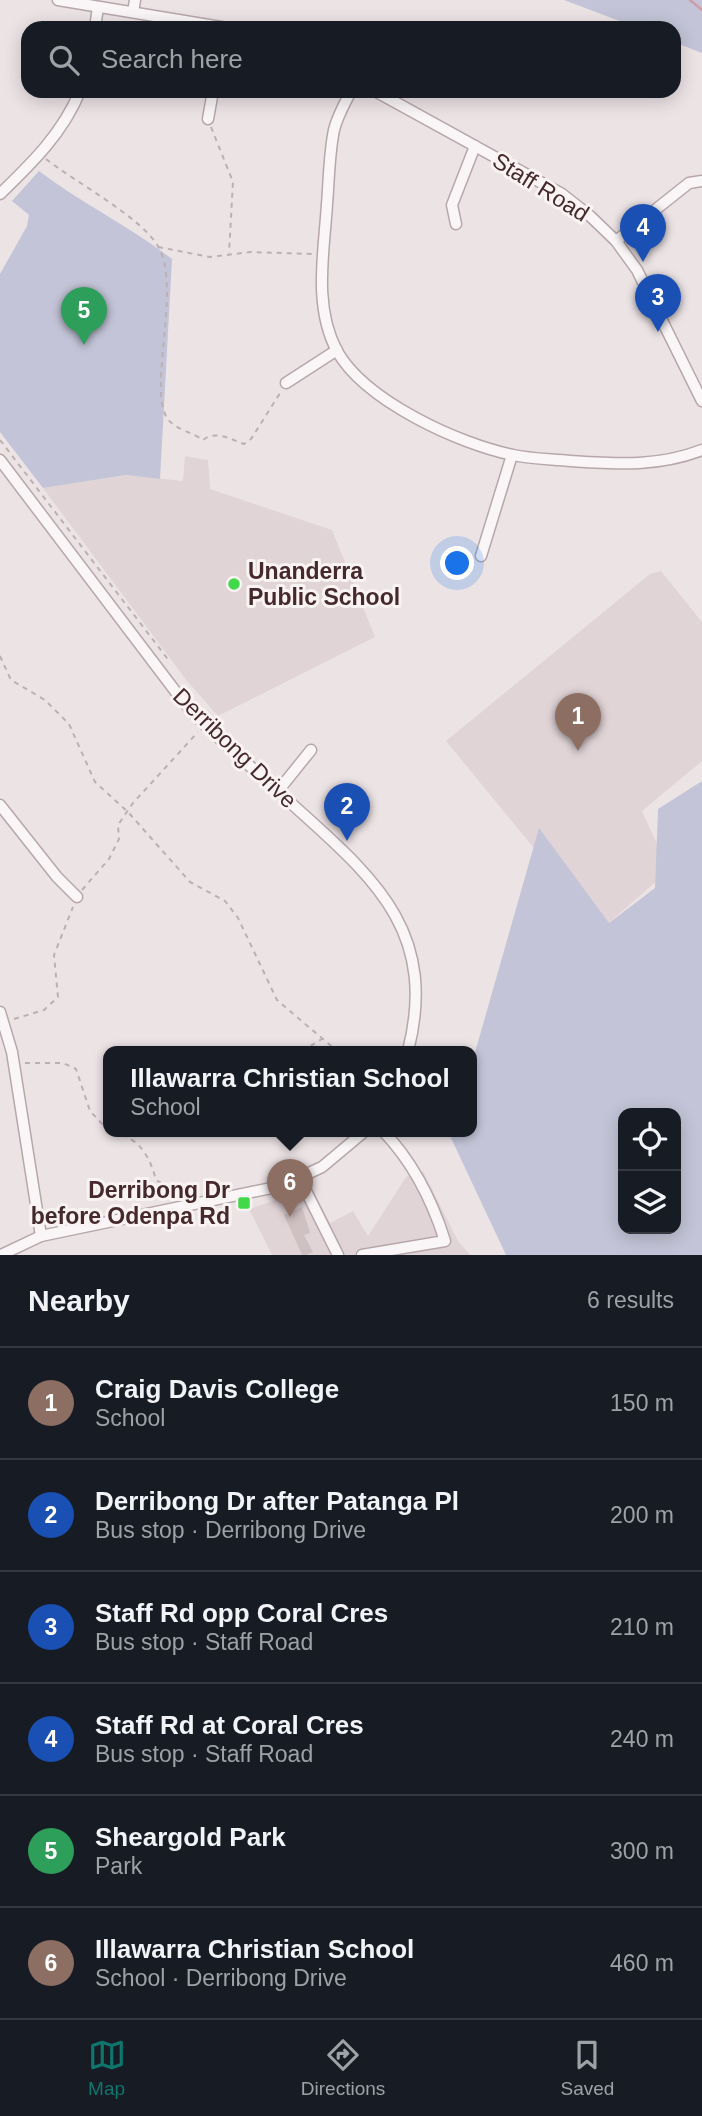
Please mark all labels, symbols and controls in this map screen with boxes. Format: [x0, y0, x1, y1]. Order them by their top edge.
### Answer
search box [21, 21, 681, 98]
icon: search [45, 41, 83, 79]
text: Search here [101, 44, 243, 74]
street label: Staff Road [488, 147, 594, 227]
pin: 4 [620, 204, 666, 262]
pin: 3 [635, 274, 681, 332]
pin: 5 [61, 287, 107, 345]
your location [440, 546, 474, 580]
place label: Unanderra Public School [248, 558, 400, 610]
marker: Unanderra Public School [226, 576, 242, 592]
street label: Derribong Drive [168, 683, 302, 813]
pin: 1 [555, 693, 601, 751]
pin: 2 [324, 783, 370, 841]
popup [103, 1046, 477, 1137]
text: Illawarra Christian School [130, 1063, 450, 1093]
text: School [130, 1094, 201, 1120]
map controls [618, 1108, 681, 1234]
button: locate [618, 1108, 681, 1171]
pin: 6 [267, 1159, 313, 1217]
button: layers [618, 1171, 681, 1234]
place label: Derribong Dr before Odenpa Rd [31, 1177, 230, 1229]
marker: Derribong Dr before Odenpa Rd [236, 1195, 252, 1211]
text: Nearby [28, 1284, 130, 1317]
text: 6 results [587, 1287, 674, 1313]
text: Craig Davis College [95, 1374, 339, 1404]
text: 1 [45, 1390, 57, 1416]
text: 150 m [610, 1390, 674, 1416]
text: School [95, 1405, 165, 1431]
text: Derribong Dr after Patanga Pl [95, 1486, 459, 1516]
text: 2 [45, 1502, 57, 1528]
text: 200 m [610, 1502, 674, 1528]
text: Bus stop · Derribong Drive [95, 1517, 366, 1543]
text: Staff Rd opp Coral Cres [95, 1598, 388, 1628]
text: 3 [45, 1614, 57, 1640]
text: 210 m [610, 1614, 674, 1640]
text: Bus stop · Staff Road [95, 1629, 313, 1655]
text: Staff Rd at Coral Cres [95, 1710, 364, 1740]
text: 4 [45, 1726, 57, 1752]
text: 240 m [610, 1726, 674, 1752]
text: Bus stop · Staff Road [95, 1741, 313, 1767]
text: Sheargold Park [95, 1822, 286, 1852]
text: 5 [45, 1838, 57, 1864]
text: 300 m [610, 1838, 674, 1864]
text: Park [95, 1853, 142, 1879]
text: Illawarra Christian School [95, 1934, 414, 1964]
text: 6 [45, 1950, 57, 1976]
text: 460 m [610, 1950, 674, 1976]
text: School · Derribong Drive [95, 1965, 347, 1991]
tab: Map [88, 2036, 126, 2100]
tab: Directions [301, 2036, 385, 2100]
tab: Saved [560, 2036, 614, 2100]

